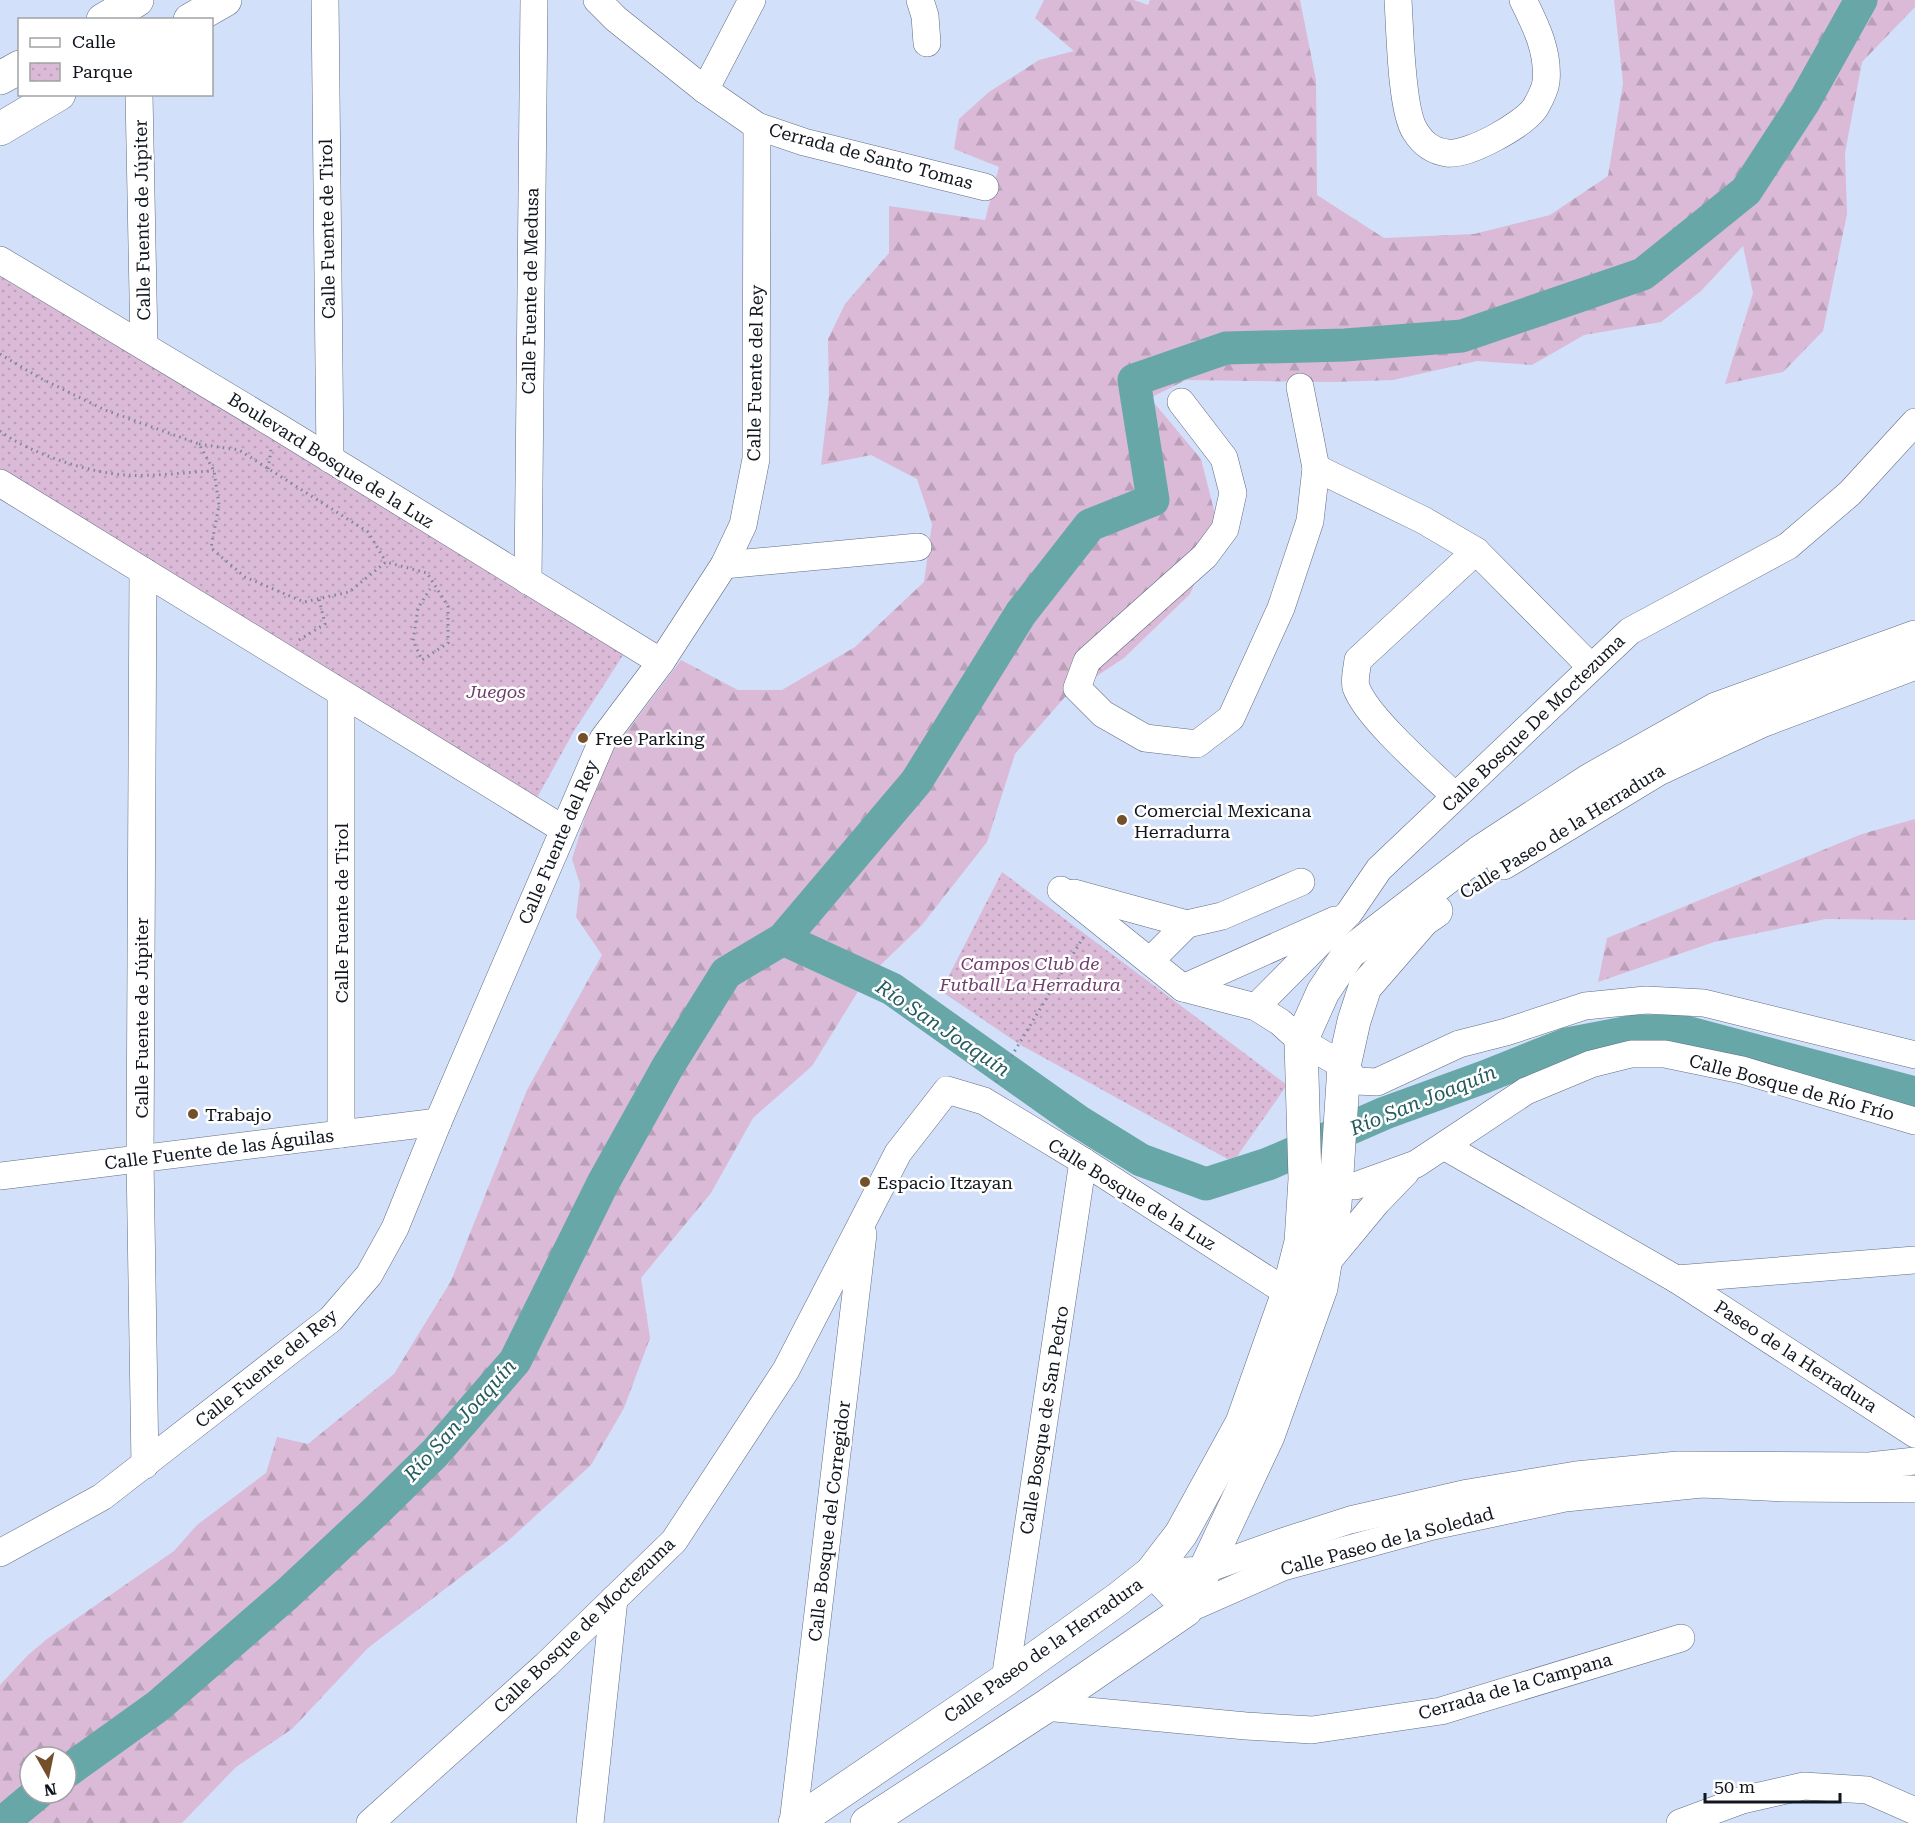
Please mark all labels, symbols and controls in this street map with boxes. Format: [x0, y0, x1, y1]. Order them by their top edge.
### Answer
legend [18, 18, 213, 96]
text: Calle [72, 31, 116, 52]
text: Parque [72, 61, 133, 82]
street label: Calle Fuente de Júpiter [130, 119, 154, 321]
street label: Cerrada de Santo Tomas [767, 119, 975, 193]
street label: Calle Fuente de Tirol [315, 138, 339, 319]
street label: Calle Fuente de Medusa [518, 187, 542, 394]
street label: Calle Fuente del Rey [743, 284, 767, 461]
street label: Boulevard Bosque de la Luz [224, 388, 438, 532]
street label: Calle Bosque De Moctezuma [1437, 630, 1629, 816]
park label: Juegos [465, 681, 526, 702]
place label: Free Parking [595, 728, 705, 749]
marker: Free Parking [576, 731, 590, 745]
street label: Calle Fuente del Rey [514, 756, 602, 927]
street label: Calle Paseo de la Herradura [1456, 759, 1669, 903]
place label: Comercial Mexicana Herradurra [1134, 800, 1311, 842]
marker: Comercial Mexicana Herradurra [1115, 813, 1129, 827]
street label: Calle Fuente de Tirol [331, 822, 352, 1003]
street label: Calle Fuente de Júpiter [131, 917, 152, 1119]
park label: Campos Club de Futball La Herradura [938, 953, 1121, 995]
water label: Río San Joaquín [871, 974, 1014, 1081]
street label: Calle Bosque de Río Frío [1687, 1049, 1897, 1125]
water label: Río San Joaquín [1345, 1060, 1500, 1141]
place label: Trabajo [205, 1104, 271, 1125]
marker: Trabajo [186, 1107, 200, 1121]
street label: Calle Fuente de las Águilas [103, 1125, 335, 1173]
street label: Calle Bosque de la Luz [1044, 1134, 1220, 1255]
place label: Espacio Itzayan [877, 1172, 1013, 1193]
marker: Espacio Itzayan [858, 1175, 872, 1189]
street label: Paseo de la Herradura [1711, 1296, 1881, 1417]
street label: Calle Fuente del Rey [191, 1304, 342, 1432]
street label: Calle Bosque de San Pedro [1016, 1304, 1072, 1536]
water label: Río San Joaquín [398, 1354, 521, 1487]
street label: Calle Bosque del Corregidor [804, 1399, 854, 1643]
street label: Calle Paseo de la Soledad [1278, 1502, 1496, 1580]
street label: Calle Bosque de Moctezuma [489, 1533, 679, 1717]
street label: Calle Paseo de la Herradura [940, 1573, 1147, 1727]
street label: Cerrada de la Campana [1416, 1648, 1615, 1724]
north arrow [18, 1745, 78, 1805]
scale bar [1705, 1766, 1840, 1804]
text: 50 m [1714, 1776, 1755, 1797]
text: N [43, 1779, 58, 1800]

